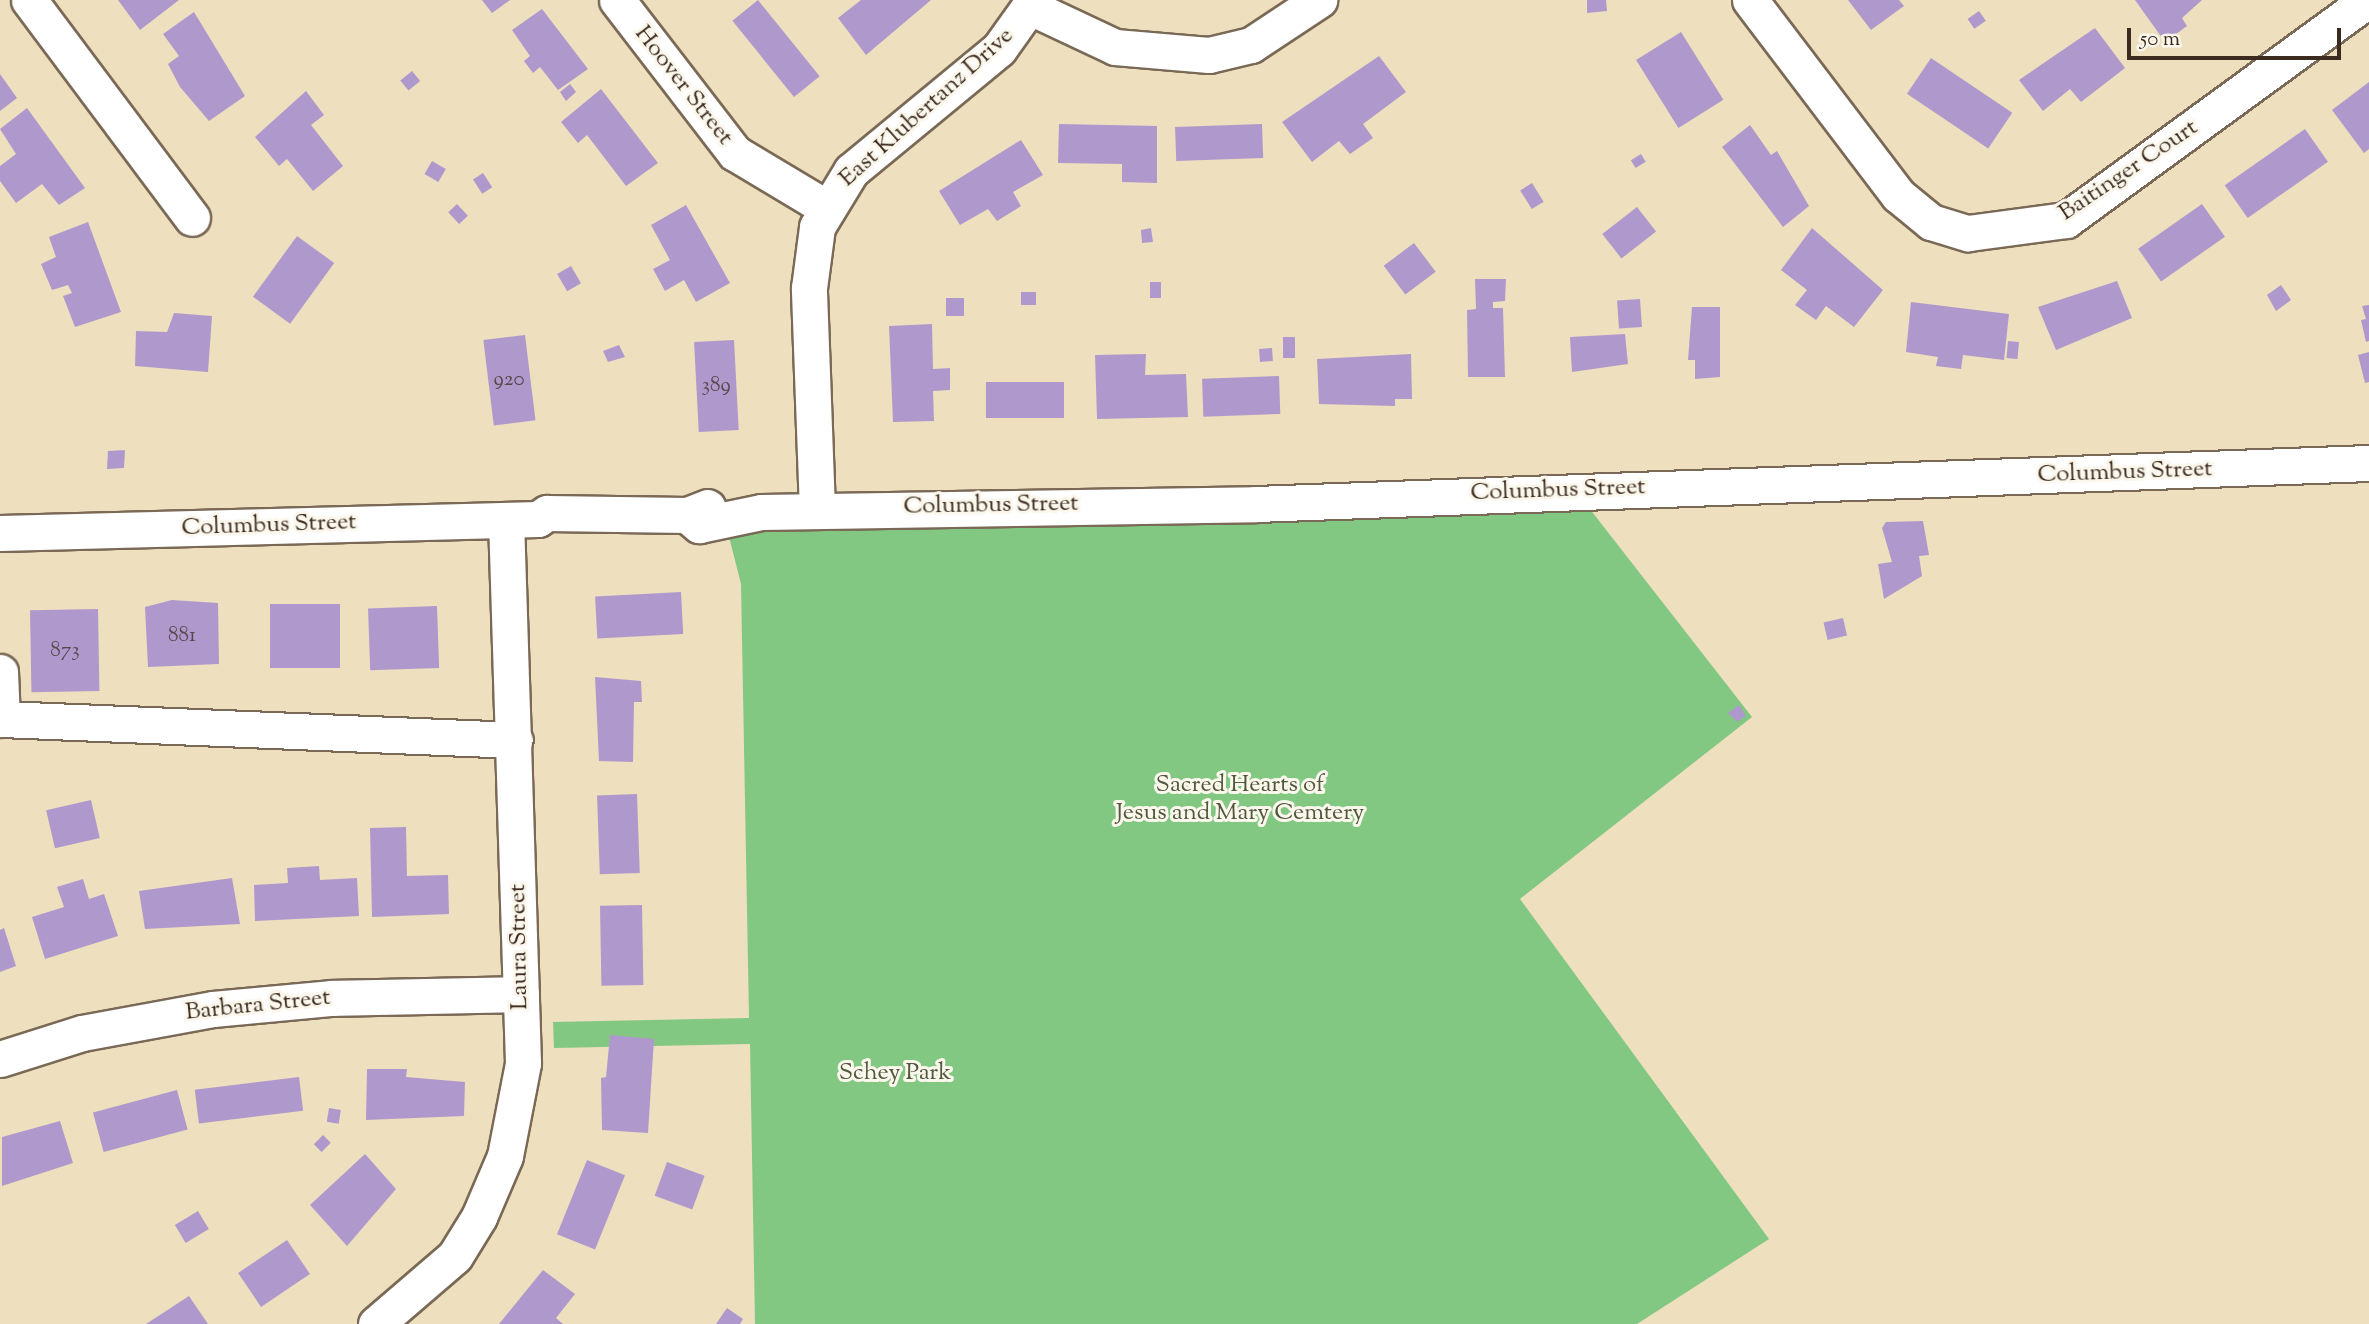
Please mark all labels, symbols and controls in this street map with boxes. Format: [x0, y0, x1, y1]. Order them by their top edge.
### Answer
scale bar [2131, 14, 2344, 58]
street label: Hoover Street [627, 21, 739, 151]
street label: East Klubertanz Drive [834, 22, 1020, 194]
text: 50 m [2140, 25, 2180, 55]
street label: Baitinger Court [2054, 114, 2204, 228]
house number: 920 [493, 367, 525, 393]
house number: 389 [701, 373, 731, 399]
street label: Columbus Street [2037, 456, 2213, 490]
street label: Columbus Street [1470, 474, 1646, 508]
street label: Columbus Street [903, 490, 1079, 522]
street label: Columbus Street [181, 509, 357, 543]
house number: 881 [168, 623, 196, 649]
house number: 873 [50, 638, 80, 664]
park label: Sacred Hearts of Jesus and Mary Cemtery [1116, 772, 1364, 828]
street label: Laura Street [505, 884, 535, 1010]
street label: Barbara Street [184, 984, 332, 1028]
park label: Schey Park [839, 1060, 951, 1088]

